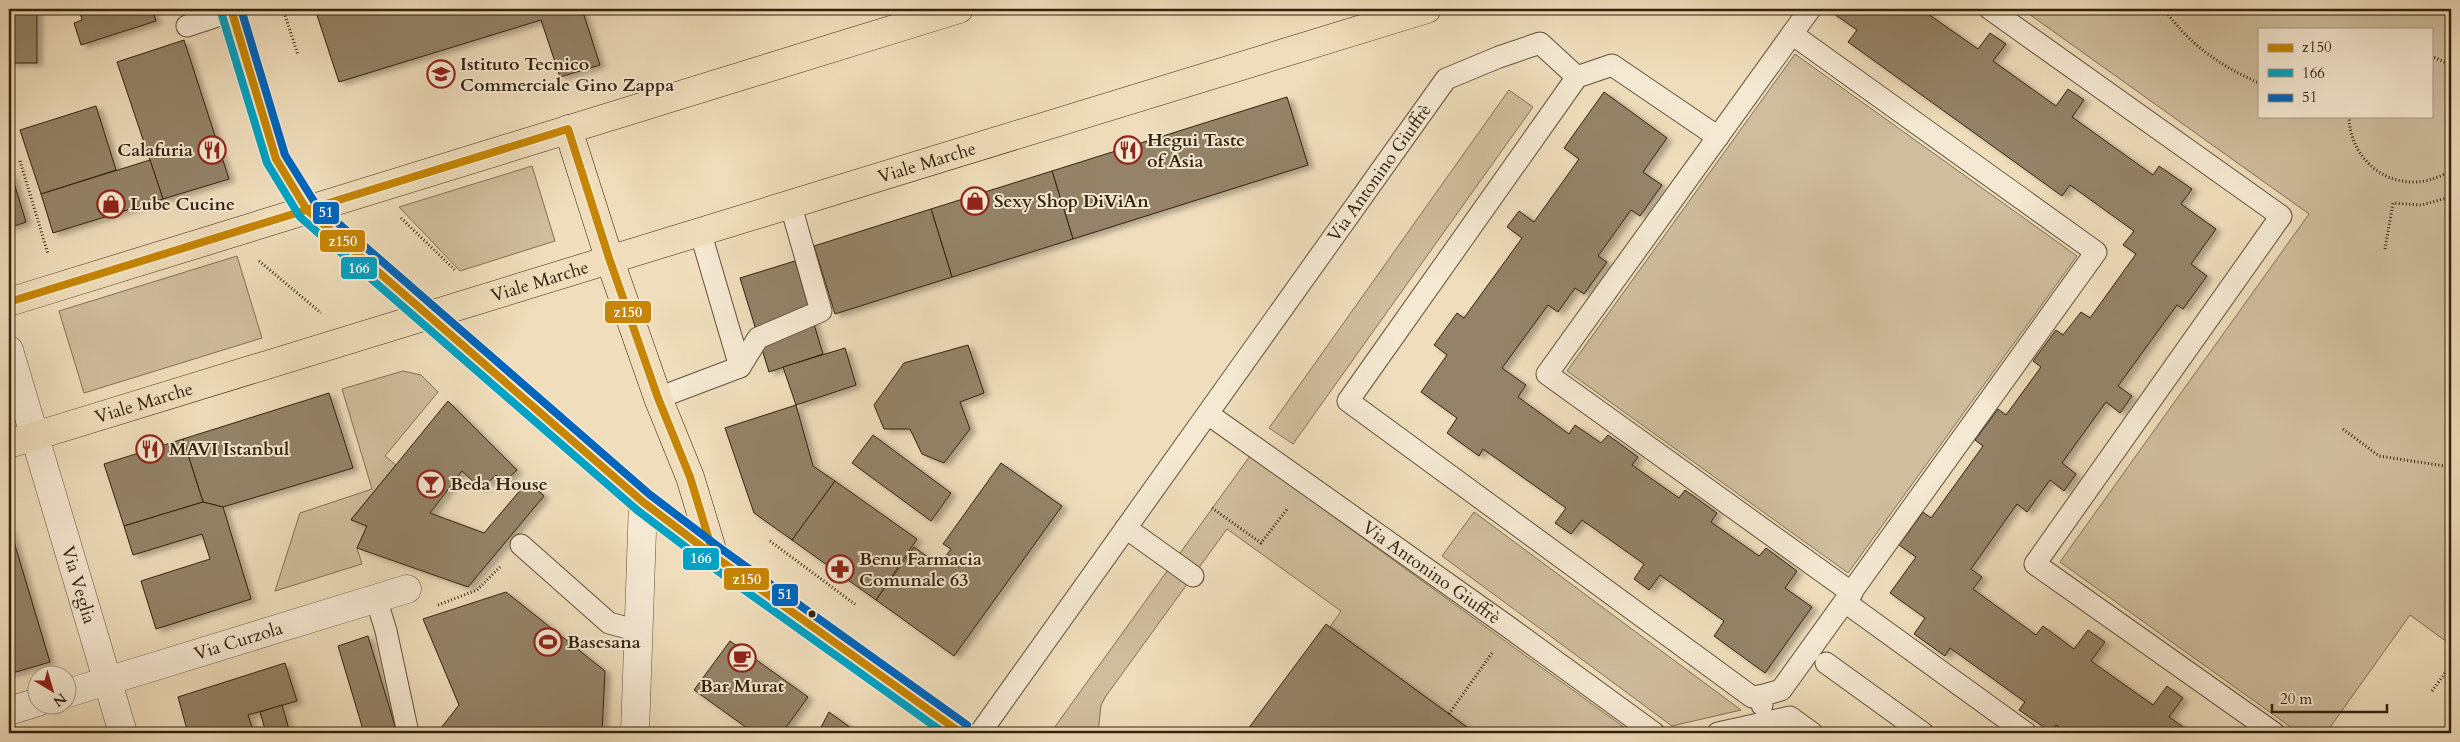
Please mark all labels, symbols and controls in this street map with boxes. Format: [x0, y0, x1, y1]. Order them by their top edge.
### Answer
legend [2258, 28, 2432, 118]
text: z150 [2302, 37, 2332, 57]
place label: Istituto Tecnico Commerciale Gino Zappa [460, 52, 674, 98]
school or university icon: Istituto Tecnico Commerciale Gino Zappa [426, 59, 456, 89]
text: 166 [2302, 63, 2325, 83]
text: 51 [2302, 87, 2317, 107]
street label: Via Antonino Giuffrè [1321, 99, 1437, 247]
place label: Hegui Taste of Asia [1147, 128, 1245, 174]
restaurant icon: Calafuria [197, 135, 227, 165]
restaurant icon: Hegui Taste of Asia [1113, 135, 1143, 165]
street label: Viale Marche [875, 136, 979, 189]
place label: Calafuria [117, 138, 193, 163]
shop icon: Sexy Shop DiViAn [960, 186, 990, 216]
shop icon: Lube Cucine [96, 189, 126, 219]
place label: Sexy Shop DiViAn [994, 189, 1149, 214]
place label: Lube Cucine [130, 192, 235, 217]
line badge: 51 [312, 201, 340, 225]
text: 51 [319, 203, 333, 222]
line badge: z150 [319, 229, 366, 253]
text: z150 [329, 232, 357, 251]
street label: Viale Marche [487, 254, 592, 308]
line badge: 166 [340, 256, 378, 280]
text: 166 [348, 259, 370, 278]
line badge: z150 [604, 300, 652, 324]
text: z150 [614, 303, 642, 322]
street label: Viale Marche [92, 376, 196, 429]
restaurant icon: MAVI Istanbul [135, 434, 165, 464]
place label: MAVI Istanbul [169, 437, 289, 462]
bar icon: Beda House [416, 469, 446, 499]
place label: Beda House [450, 472, 548, 497]
street label: Via Antonino Giuffrè [1357, 515, 1506, 630]
street label: Via Veglia [56, 543, 102, 627]
line badge: 166 [682, 547, 720, 571]
place label: Benu Farmacia Comunale 63 [859, 547, 982, 593]
text: 166 [690, 549, 712, 568]
pharmacy icon: Benu Farmacia Comunale 63 [825, 554, 855, 584]
line badge: z150 [723, 567, 770, 591]
text: z150 [733, 570, 761, 589]
line badge: 51 [771, 583, 799, 607]
text: 51 [778, 585, 792, 604]
unlabelled marker [807, 609, 817, 619]
street label: Via Curzola [191, 615, 286, 666]
sports icon: Basesana [533, 627, 563, 657]
place label: Basesana [567, 630, 641, 655]
cafe icon: Bar Murat [727, 643, 757, 673]
north arrow [28, 664, 78, 714]
place label: Bar Murat [700, 674, 785, 699]
scale bar [2272, 682, 2388, 714]
text: N [49, 689, 70, 711]
text: 20 m [2280, 689, 2312, 709]

